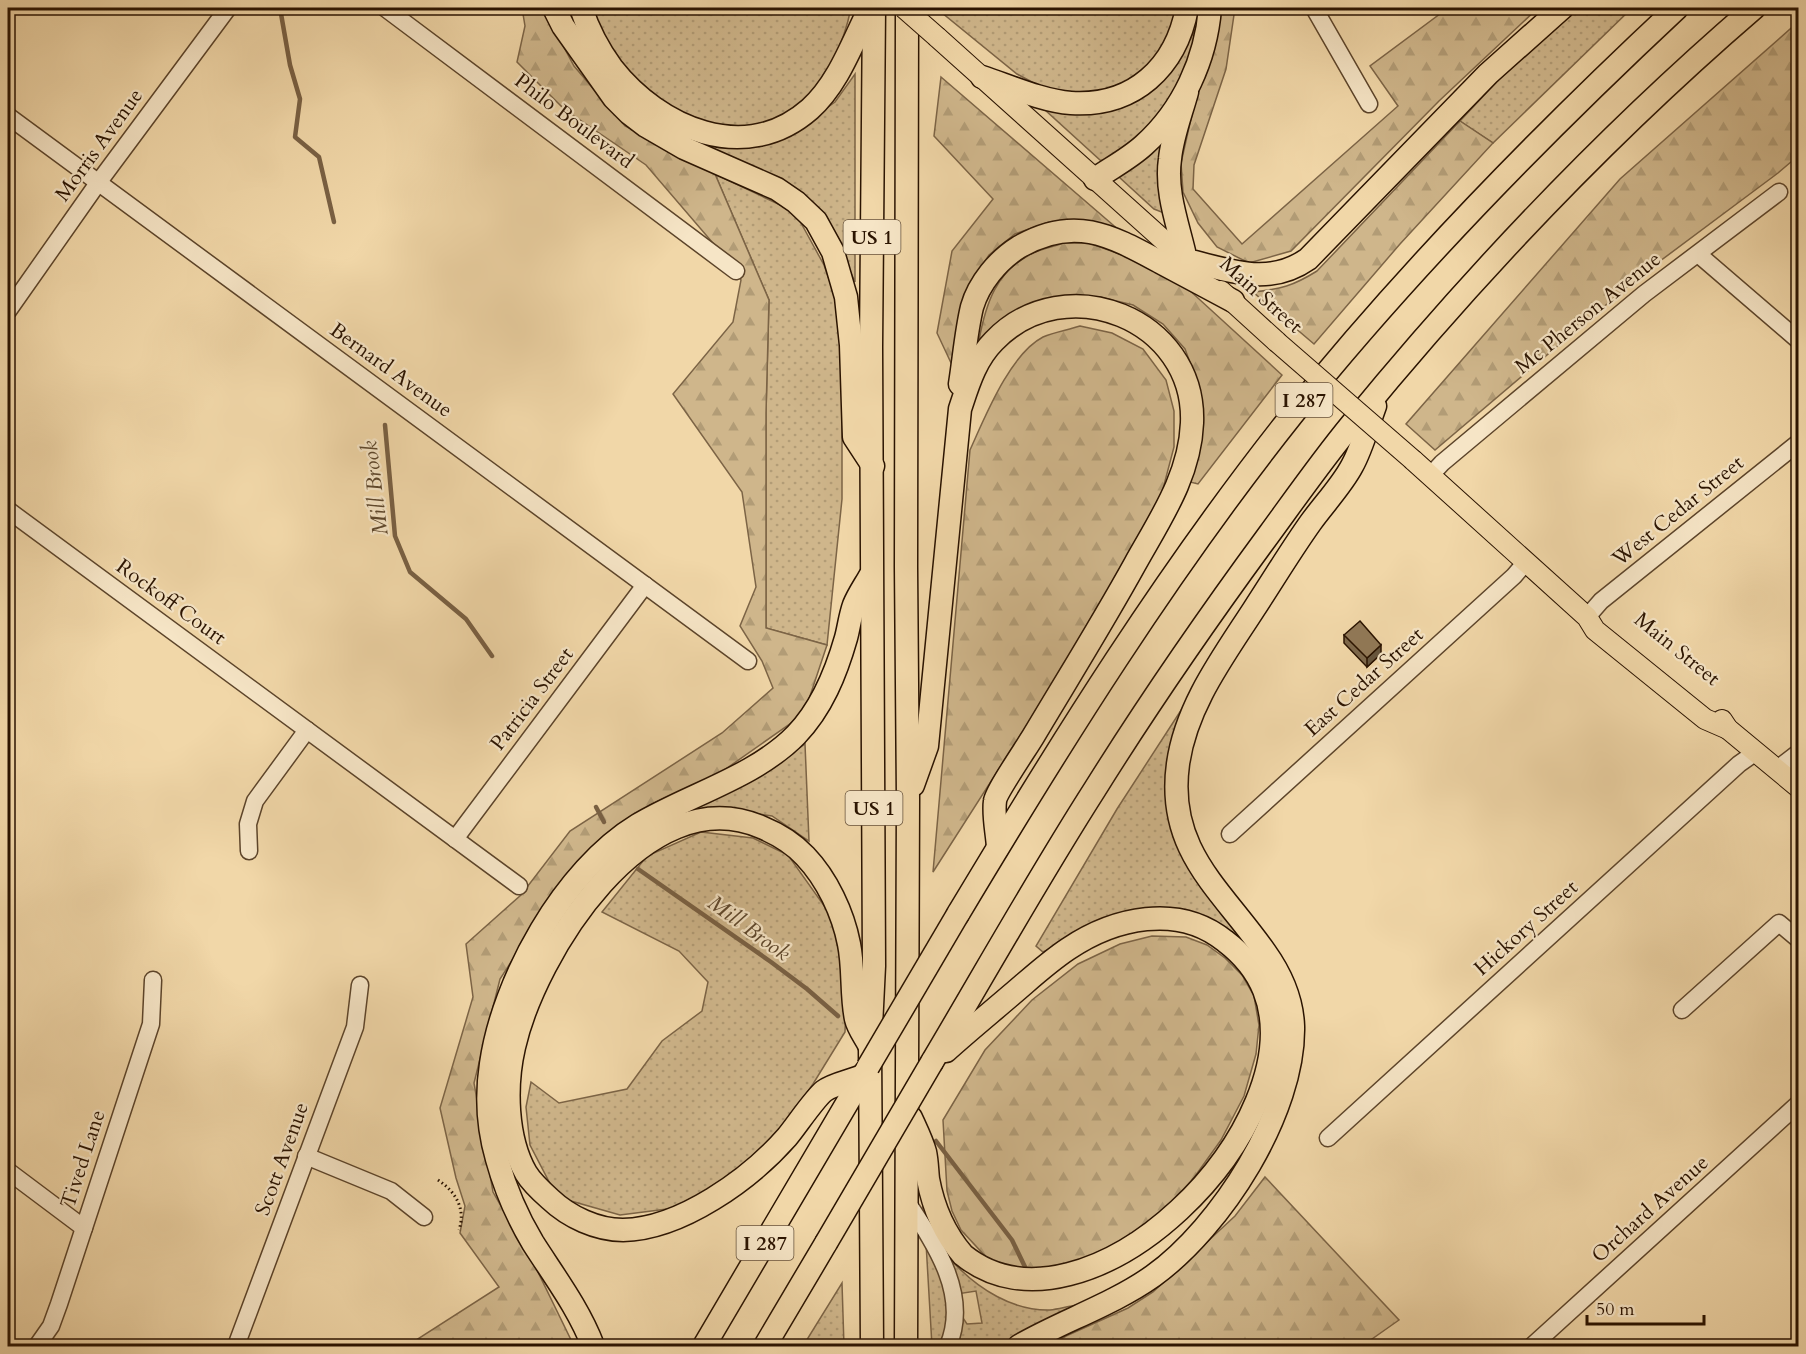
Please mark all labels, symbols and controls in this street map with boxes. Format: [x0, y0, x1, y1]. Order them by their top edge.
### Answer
street label: Philo Boulevard [508, 66, 640, 176]
street label: Morris Avenue [48, 83, 150, 207]
road number: US 1 [844, 220, 900, 254]
street label: Mc Pherson Avenue [1509, 245, 1667, 381]
street label: Main Street [1213, 250, 1309, 340]
street label: Bernard Avenue [324, 316, 458, 424]
road number: I 287 [1276, 383, 1332, 417]
water label: Mill Brook [354, 439, 396, 537]
street label: West Cedar Street [1605, 449, 1750, 574]
street label: Rockoff Court [110, 552, 232, 652]
street label: Main Street [1628, 605, 1726, 693]
street label: East Cedar Street [1298, 620, 1430, 743]
street label: Patricia Street [484, 641, 581, 757]
road number: US 1 [846, 791, 902, 825]
street label: Hickory Street [1468, 873, 1584, 982]
water label: Mill Brook [702, 888, 796, 968]
street label: Scott Avenue [248, 1098, 316, 1220]
street label: Tived Lane [54, 1106, 112, 1212]
street label: Orchard Avenue [1585, 1149, 1715, 1269]
road number: I 287 [736, 1226, 794, 1260]
scale bar [1587, 1288, 1704, 1326]
text: 50 m [1596, 1297, 1635, 1322]

